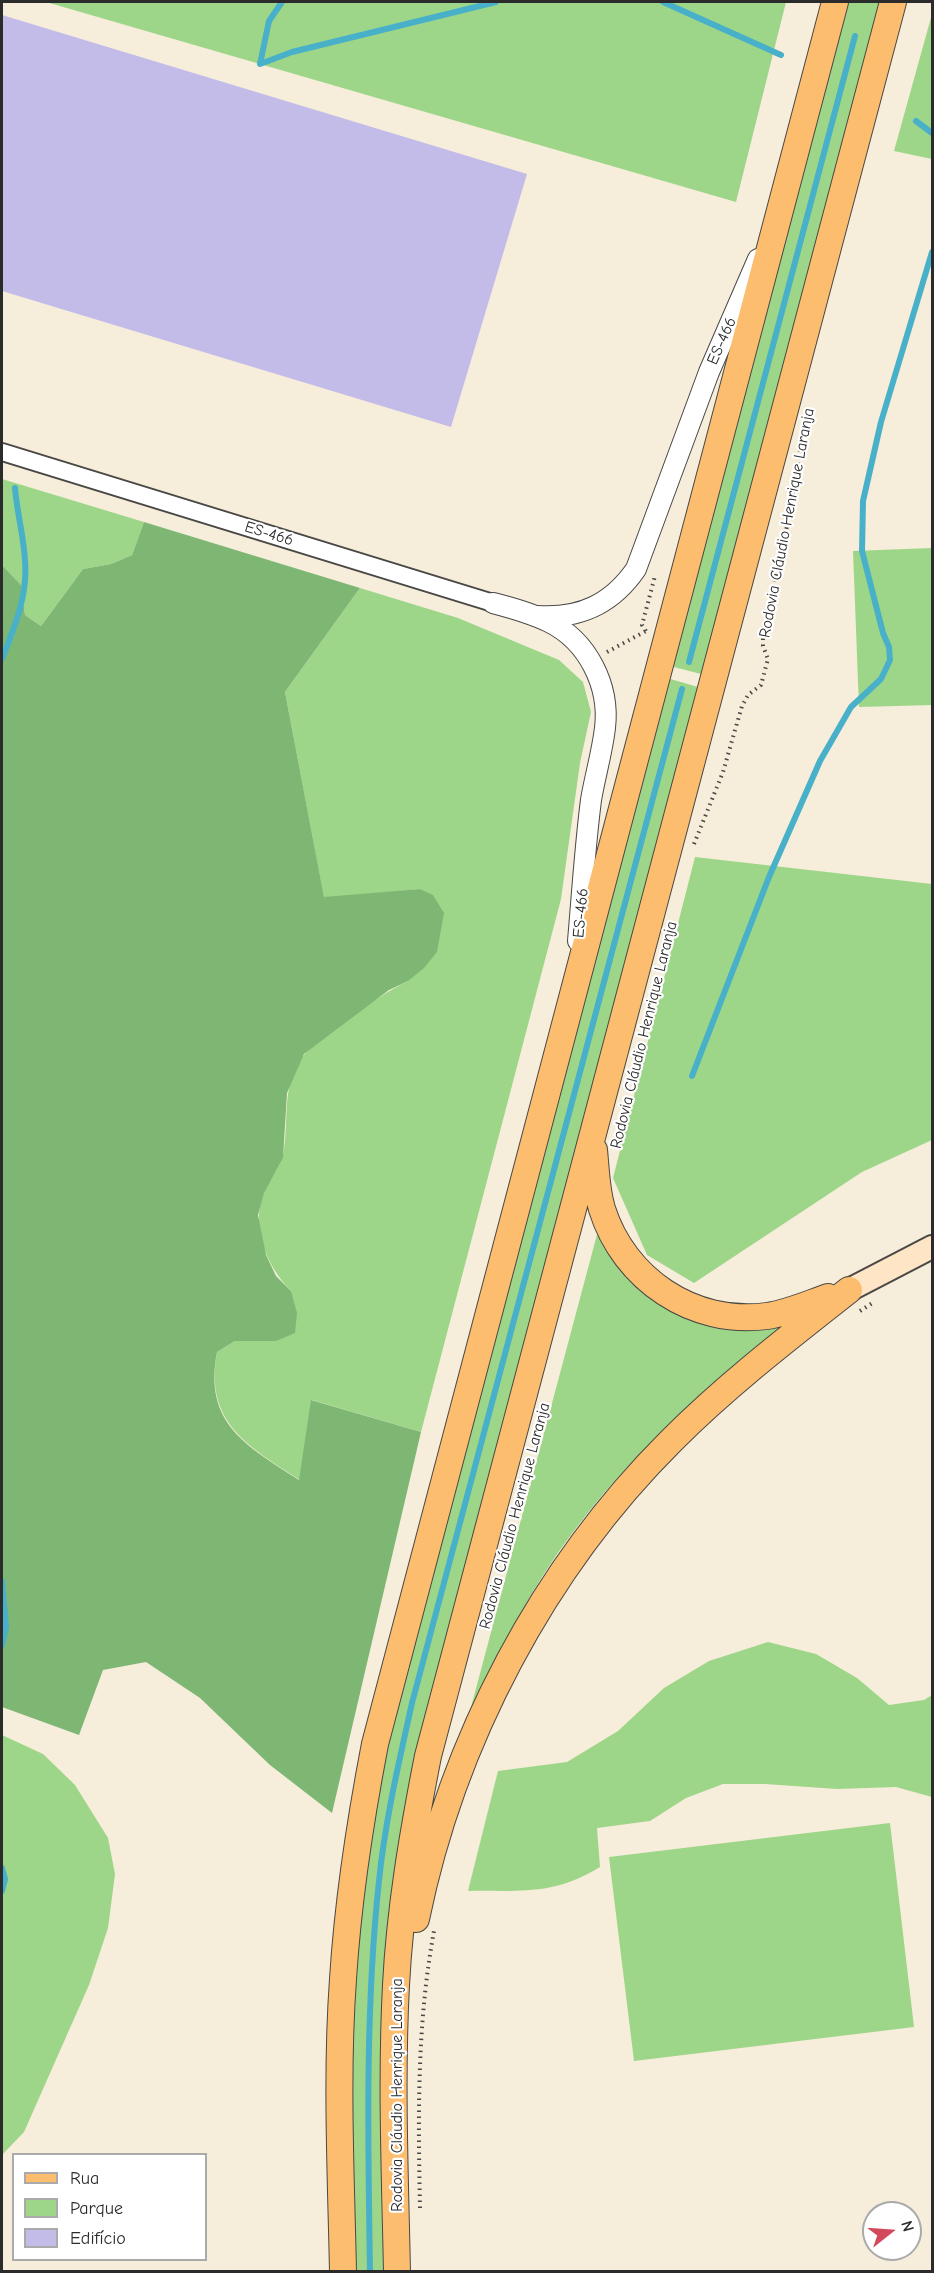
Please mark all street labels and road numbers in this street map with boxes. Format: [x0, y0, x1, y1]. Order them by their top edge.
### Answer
street label: ES-466 [703, 314, 741, 368]
street label: Rodovia Cláudio Henrique Laranja [755, 407, 819, 639]
street label: ES-466 [242, 518, 296, 550]
street label: ES-466 [569, 887, 593, 939]
street label: Rodovia Cláudio Henrique Laranja [606, 919, 682, 1151]
street label: Rodovia Cláudio Henrique Laranja [476, 1401, 554, 1631]
street label: Rodovia Cláudio Henrique Laranja [387, 1978, 407, 2212]

